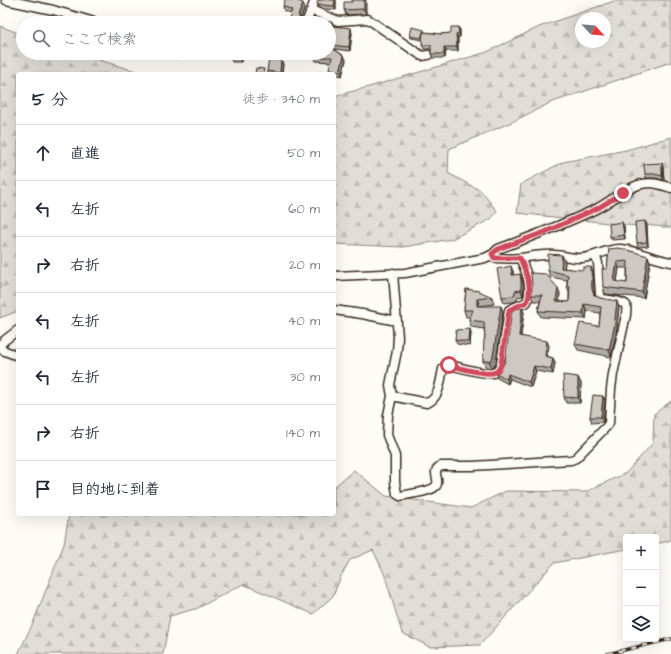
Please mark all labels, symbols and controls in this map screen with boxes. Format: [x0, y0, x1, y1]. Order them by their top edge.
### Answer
north arrow [575, 12, 611, 48]
search box [16, 16, 336, 60]
icon: search [30, 27, 52, 49]
text: ここで検索 [62, 29, 137, 50]
text: 5 分 [32, 88, 68, 112]
text: 徒歩 · 340 m [243, 90, 320, 108]
icon: ahead [32, 142, 54, 164]
text: 直進 [70, 143, 100, 164]
text: 50 m [287, 144, 320, 162]
route end [614, 184, 632, 202]
icon: left [32, 198, 54, 220]
text: 左折 [70, 199, 100, 220]
text: 60 m [288, 200, 320, 218]
icon: right [32, 254, 54, 276]
text: 右折 [70, 255, 100, 276]
text: 20 m [289, 256, 320, 274]
icon: left [32, 310, 54, 332]
text: 左折 [70, 311, 100, 332]
text: 40 m [288, 312, 320, 330]
route start [440, 356, 458, 374]
icon: left [32, 366, 54, 388]
text: 左折 [70, 367, 100, 388]
text: 30 m [290, 368, 320, 386]
icon: right [32, 422, 54, 444]
text: 右折 [70, 423, 100, 444]
text: 140 m [286, 424, 320, 442]
icon: arrive [32, 478, 54, 500]
text: 目的地に到着 [70, 479, 160, 500]
map controls [623, 534, 659, 642]
button: + [623, 534, 659, 570]
button: − [623, 570, 659, 606]
button: layers [623, 606, 659, 642]

